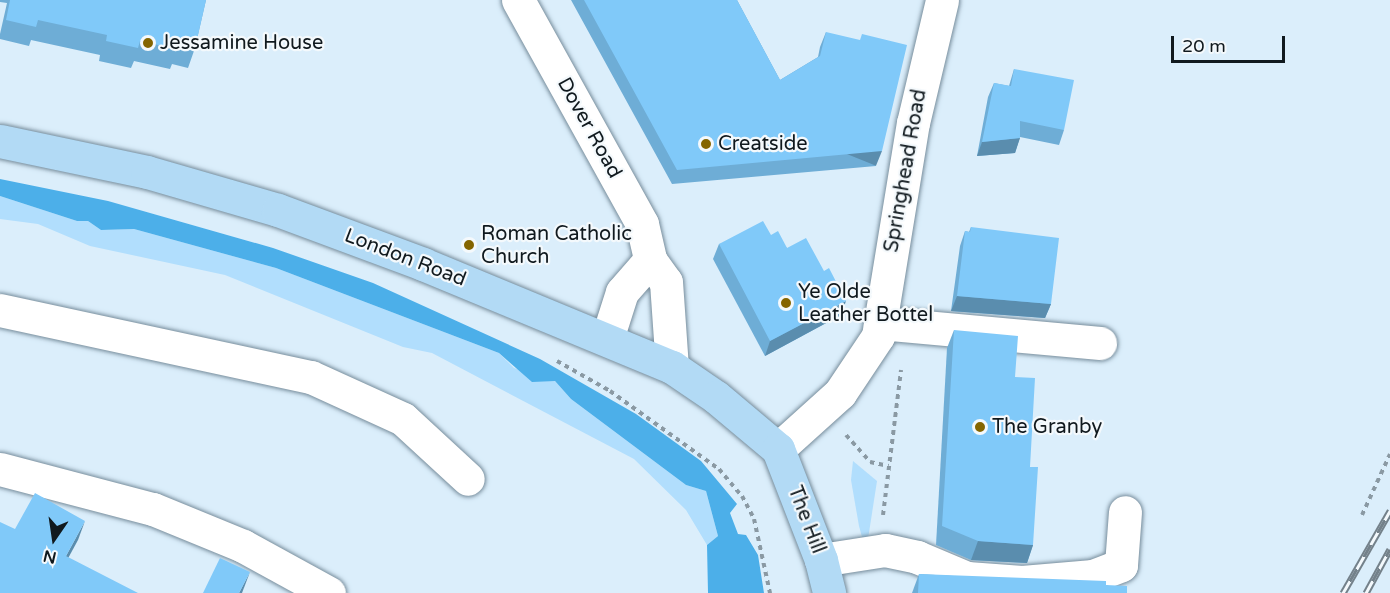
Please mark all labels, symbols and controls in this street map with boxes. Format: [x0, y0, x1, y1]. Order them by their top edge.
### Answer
scale bar [1174, 24, 1288, 62]
place label: Jessamine House [160, 31, 323, 55]
text: 20 m [1182, 35, 1226, 57]
marker: Jessamine House [141, 36, 155, 50]
street label: Dover Road [551, 73, 627, 183]
street label: Springhead Road [880, 88, 932, 254]
place label: Creatside [718, 132, 808, 156]
marker: Creatside [699, 137, 713, 151]
place label: Roman Catholic Church [481, 222, 632, 269]
street label: London Road [341, 224, 469, 292]
marker: Roman Catholic Church [462, 238, 476, 252]
place label: Ye Olde Leather Bottel [798, 280, 933, 327]
marker: Ye Olde Leather Bottel [779, 296, 793, 310]
place label: The Granby [992, 415, 1102, 439]
marker: The Granby [973, 420, 987, 434]
street label: The Hill [782, 483, 830, 557]
north arrow [24, 509, 84, 569]
text: N [41, 545, 58, 568]

